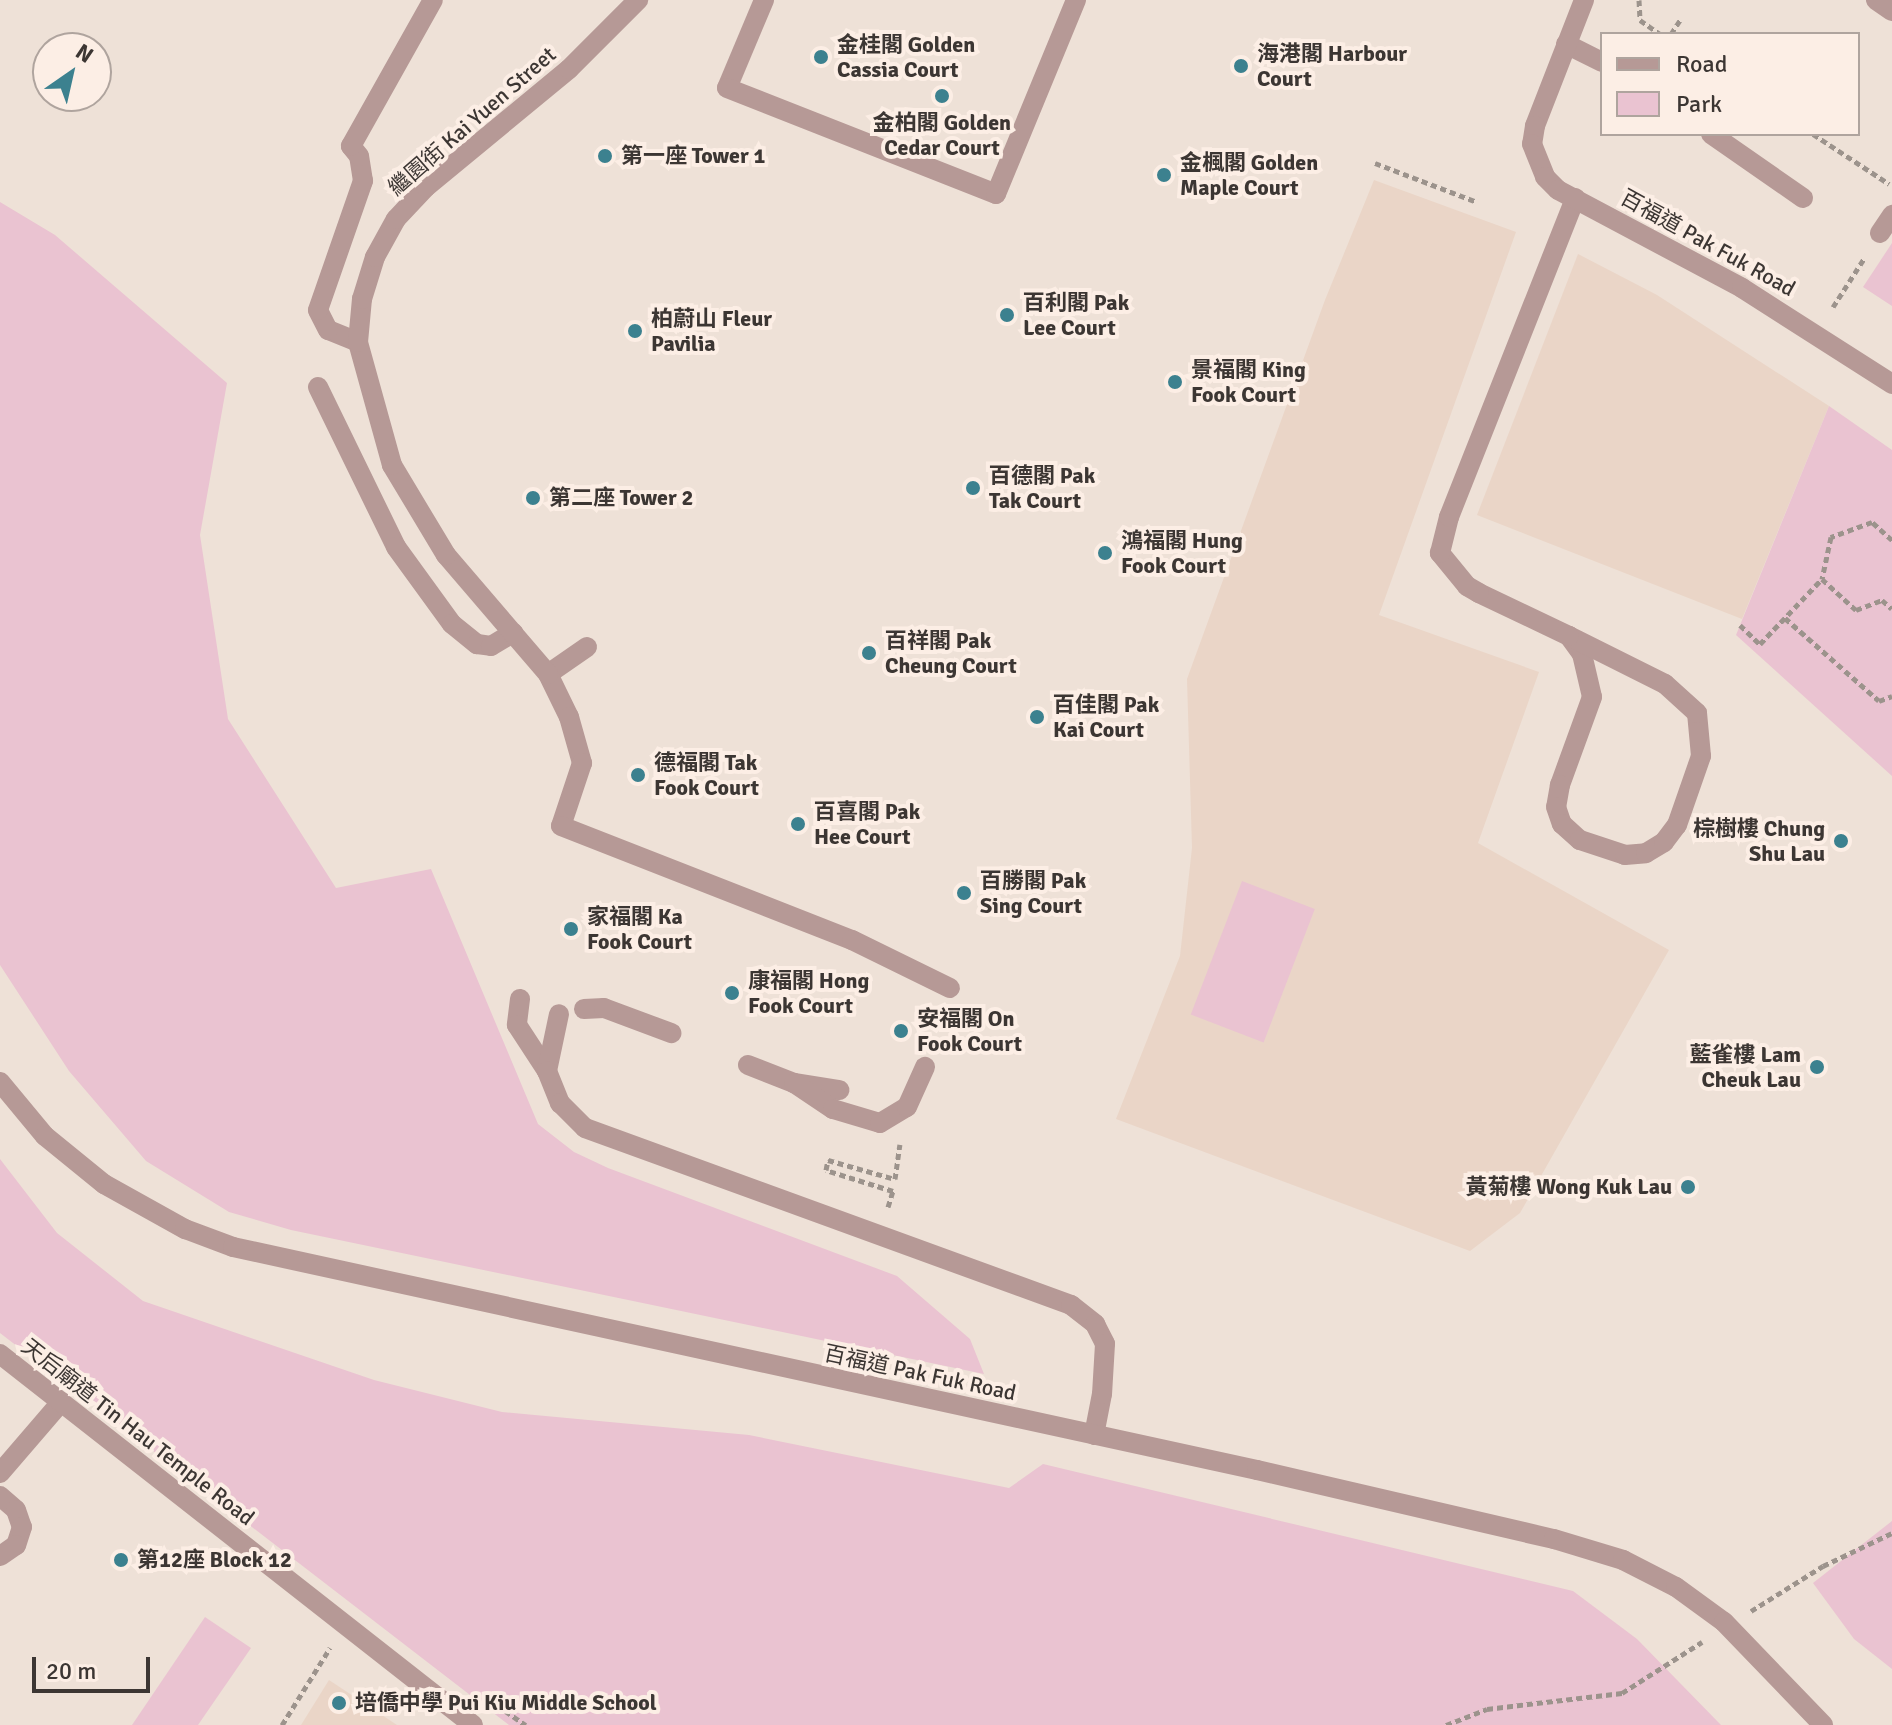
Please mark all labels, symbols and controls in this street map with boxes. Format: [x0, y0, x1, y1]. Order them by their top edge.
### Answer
place label: 金桂閣 Golden Cassia Court [837, 31, 975, 82]
north arrow [32, 32, 112, 112]
legend [1600, 32, 1860, 136]
text: N [71, 38, 98, 69]
place label: 海港閣 Harbour Court [1257, 40, 1407, 92]
street label: 繼園街 Kai Yuen Street [383, 41, 561, 201]
marker: 金桂閣 Golden Cassia Court [812, 48, 830, 66]
text: Road [1676, 49, 1727, 79]
marker: 海港閣 Harbour Court [1232, 57, 1250, 75]
marker: 金柏閣 Golden Cedar Court [933, 87, 951, 105]
text: Park [1676, 89, 1722, 119]
place label: 金柏閣 Golden Cedar Court [873, 109, 1011, 160]
place label: 第一座 Tower 1 [621, 143, 765, 169]
marker: 第一座 Tower 1 [596, 147, 614, 165]
place label: 金楓閣 Golden Maple Court [1180, 149, 1318, 200]
marker: 金楓閣 Golden Maple Court [1155, 166, 1173, 184]
street label: 百福道 Pak Fuk Road [1616, 184, 1800, 302]
place label: 百利閣 Pak Lee Court [1023, 289, 1129, 340]
place label: 柏蔚山 Fleur Pavilia [651, 305, 772, 356]
marker: 百利閣 Pak Lee Court [998, 306, 1016, 324]
marker: 柏蔚山 Fleur Pavilia [626, 322, 644, 340]
place label: 景福閣 King Fook Court [1191, 356, 1306, 408]
marker: 景福閣 King Fook Court [1166, 373, 1184, 391]
place label: 百德閣 Pak Tak Court [989, 462, 1095, 514]
marker: 百德閣 Pak Tak Court [964, 479, 982, 497]
place label: 第二座 Tower 2 [549, 485, 693, 511]
marker: 第二座 Tower 2 [524, 489, 542, 507]
place label: 鴻福閣 Hung Fook Court [1121, 527, 1243, 578]
marker: 鴻福閣 Hung Fook Court [1096, 544, 1114, 562]
place label: 百祥閣 Pak Cheung Court [885, 627, 1017, 678]
marker: 百祥閣 Pak Cheung Court [860, 644, 878, 662]
place label: 百佳閣 Pak Kai Court [1053, 691, 1159, 742]
marker: 百佳閣 Pak Kai Court [1028, 708, 1046, 726]
place label: 德福閣 Tak Fook Court [654, 749, 759, 800]
marker: 德福閣 Tak Fook Court [629, 766, 647, 784]
place label: 百喜閣 Pak Hee Court [814, 798, 920, 850]
marker: 百喜閣 Pak Hee Court [789, 815, 807, 833]
place label: 棕樹樓 Chung Shu Lau [1693, 815, 1825, 866]
marker: 棕樹樓 Chung Shu Lau [1832, 832, 1850, 850]
place label: 百勝閣 Pak Sing Court [980, 867, 1086, 918]
marker: 百勝閣 Pak Sing Court [955, 884, 973, 902]
place label: 家福閣 Ka Fook Court [587, 903, 692, 954]
marker: 家福閣 Ka Fook Court [562, 920, 580, 938]
place label: 康福閣 Hong Fook Court [748, 967, 869, 1018]
marker: 康福閣 Hong Fook Court [723, 984, 741, 1002]
place label: 安福閣 On Fook Court [917, 1005, 1022, 1056]
marker: 安福閣 On Fook Court [892, 1022, 910, 1040]
place label: 藍雀樓 Lam Cheuk Lau [1690, 1041, 1801, 1092]
marker: 藍雀樓 Lam Cheuk Lau [1808, 1058, 1826, 1076]
place label: 黃菊樓 Wong Kuk Lau [1465, 1174, 1672, 1200]
marker: 黃菊樓 Wong Kuk Lau [1679, 1178, 1697, 1196]
street label: 天后廟道 Tin Hau Temple Road [17, 1333, 259, 1531]
street label: 百福道 Pak Fuk Road [822, 1340, 1018, 1406]
place label: 第12座 Block 12 [137, 1547, 292, 1573]
marker: 第12座 Block 12 [112, 1551, 130, 1569]
scale bar [36, 1641, 154, 1691]
text: 20 m [46, 1656, 96, 1686]
place label: 培僑中學 Pui Kiu Middle School [355, 1690, 657, 1716]
marker: 培僑中學 Pui Kiu Middle School [330, 1694, 348, 1712]

